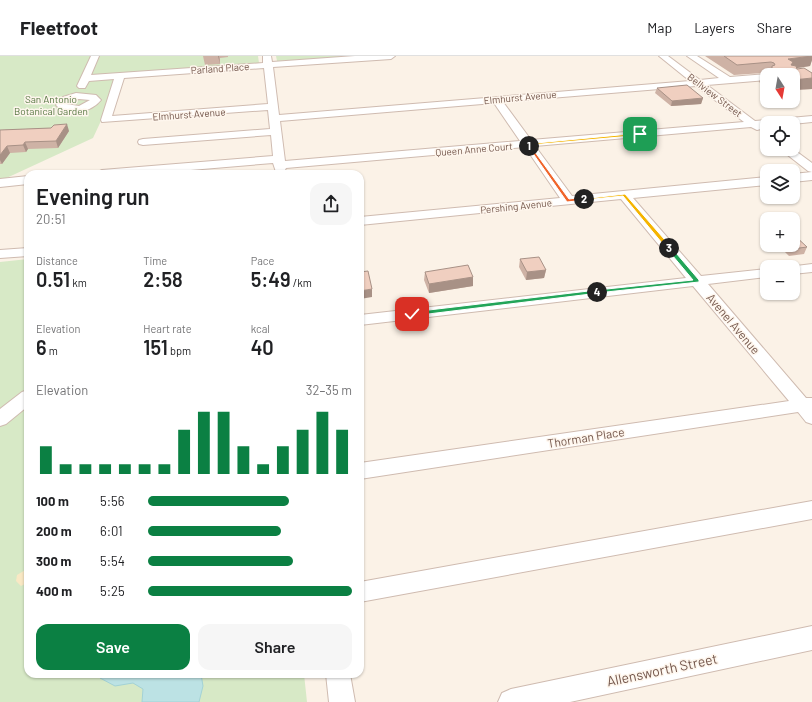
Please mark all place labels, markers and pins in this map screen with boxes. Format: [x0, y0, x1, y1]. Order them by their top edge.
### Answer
pin [623, 117, 657, 151]
pin: 1 [519, 136, 539, 156]
pin: 2 [574, 189, 594, 209]
pin: 3 [659, 238, 679, 258]
pin: 4 [587, 282, 607, 302]
pin [395, 297, 429, 331]

